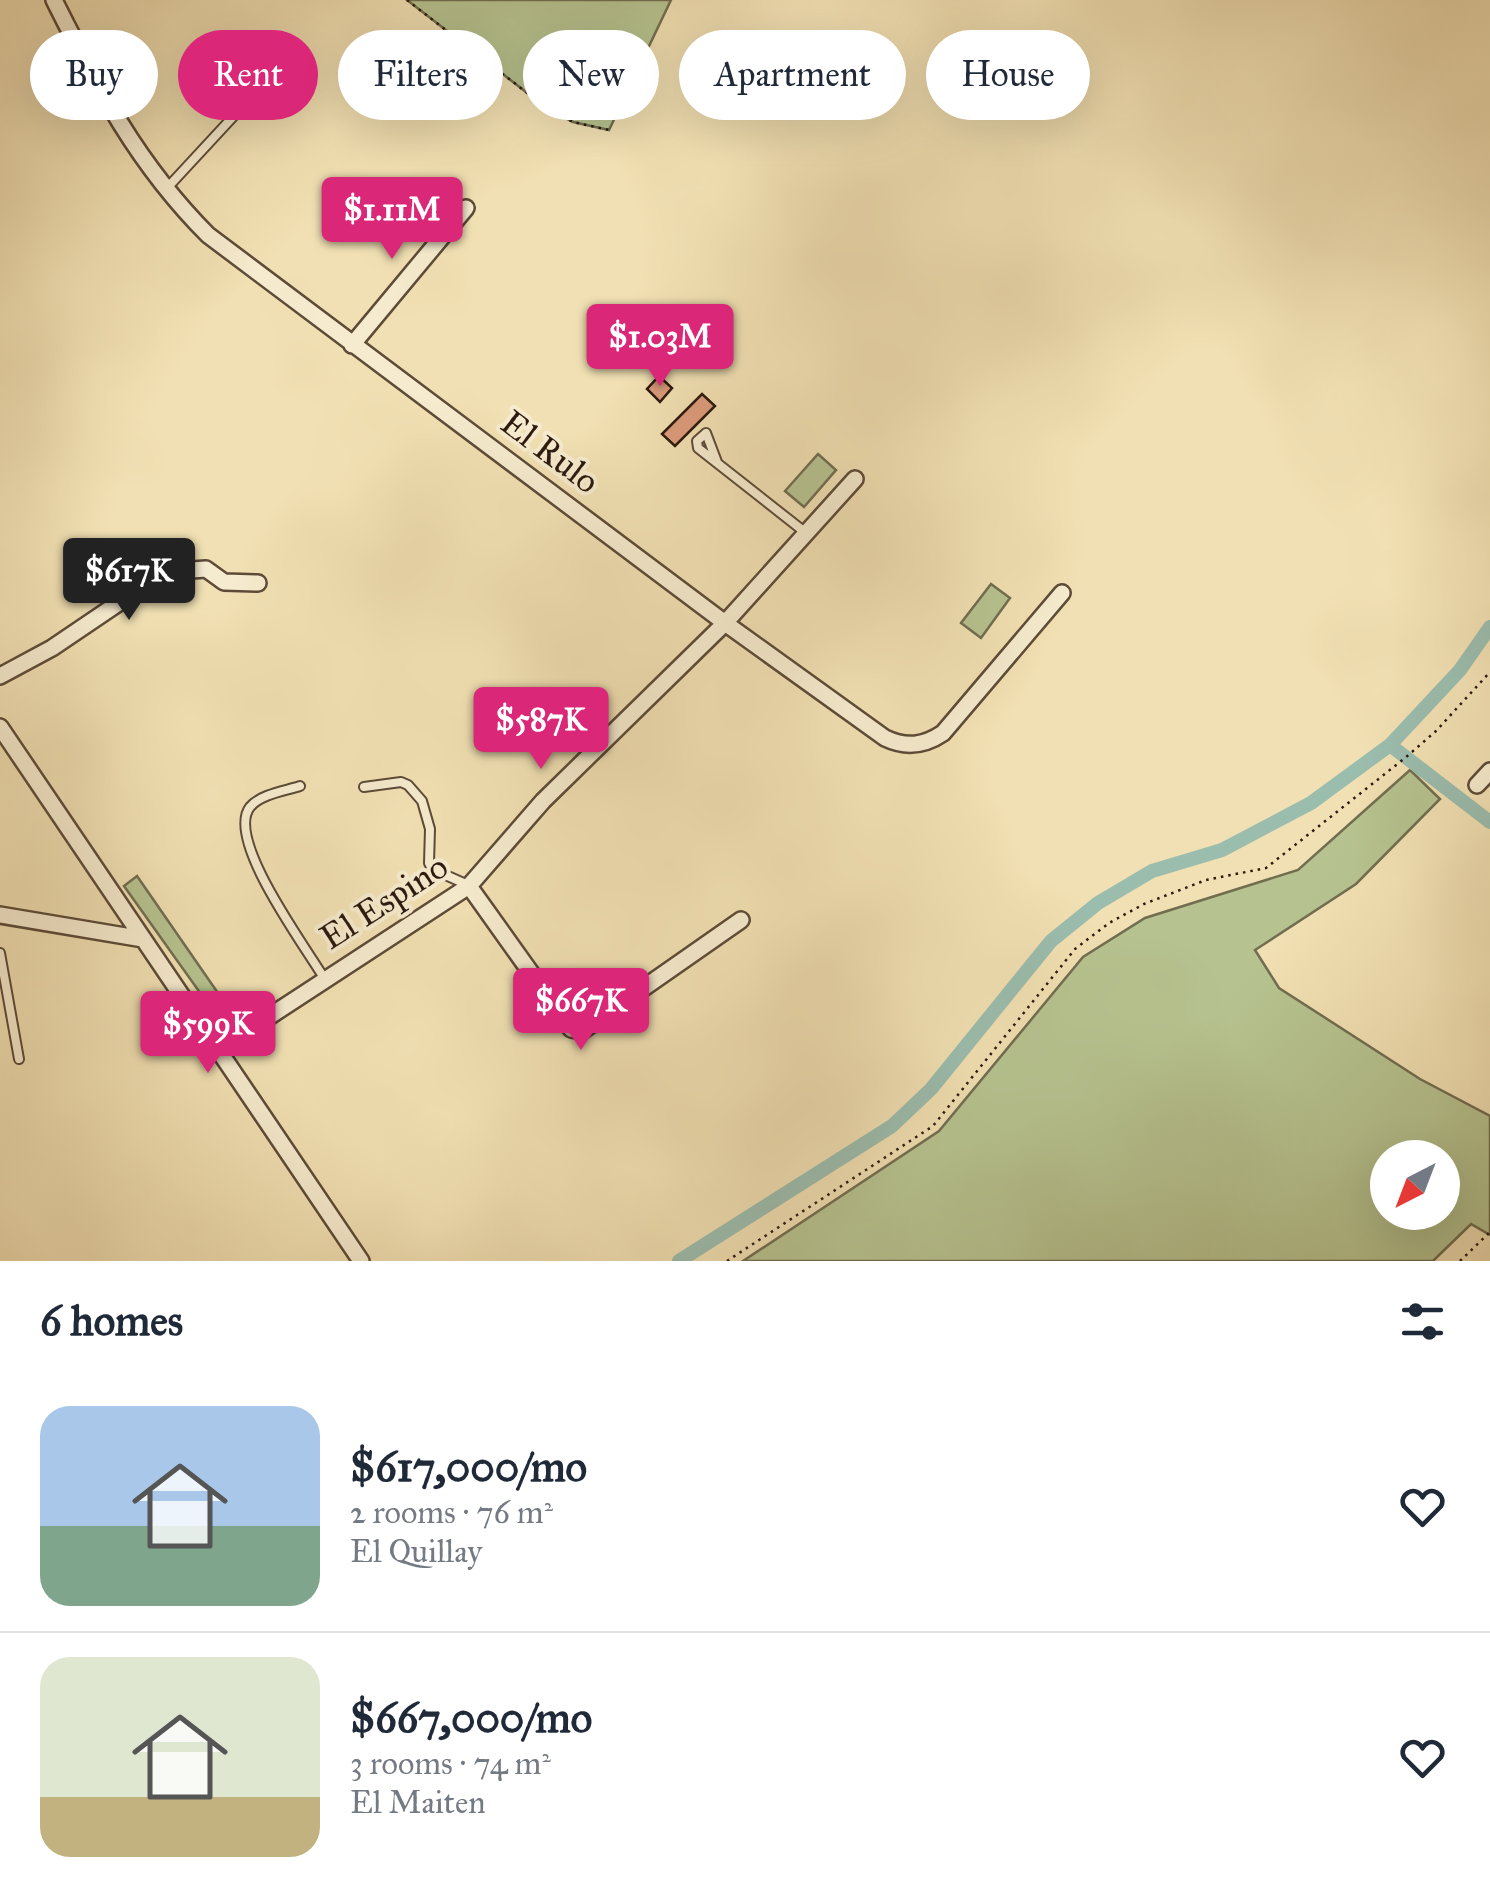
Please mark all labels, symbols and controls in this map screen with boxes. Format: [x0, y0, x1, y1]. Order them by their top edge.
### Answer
chip: Buy [30, 30, 158, 120]
chip: Rent [178, 30, 318, 120]
chip: Filters [338, 30, 503, 120]
chip: New [523, 30, 659, 120]
chip: Apartment [679, 30, 906, 120]
chip: House [926, 30, 1090, 120]
pin: $1.11M [311, 177, 473, 262]
text: $1.11M [344, 190, 440, 229]
pin: $1.03M [579, 304, 741, 389]
text: $1.03M [609, 317, 711, 356]
street label: El Rulo [492, 401, 608, 503]
pin: $617K [59, 538, 199, 623]
text: $617K [85, 551, 173, 590]
pin: $587K [471, 687, 611, 772]
text: $587K [496, 700, 586, 739]
street label: El Espino [312, 845, 456, 959]
pin: $667K [511, 968, 651, 1053]
text: $667K [535, 981, 627, 1020]
pin: $599K [138, 991, 278, 1076]
text: $599K [162, 1004, 254, 1043]
north arrow [1370, 1140, 1460, 1230]
map controls [1370, 1140, 1460, 1230]
icon: filters [1395, 1294, 1450, 1349]
text: 6 homes [40, 1295, 183, 1347]
text: $617,000/mo [350, 1441, 587, 1493]
icon: home [120, 1446, 240, 1566]
icon: heart [1395, 1479, 1450, 1534]
text: 2 rooms · 76 m² [350, 1493, 553, 1532]
text: El Quillay [350, 1532, 482, 1571]
text: $667,000/mo [350, 1692, 592, 1744]
icon: home [120, 1697, 240, 1817]
icon: heart [1395, 1730, 1450, 1785]
text: 3 rooms · 74 m² [350, 1744, 551, 1783]
text: El Maiten [350, 1783, 486, 1822]

